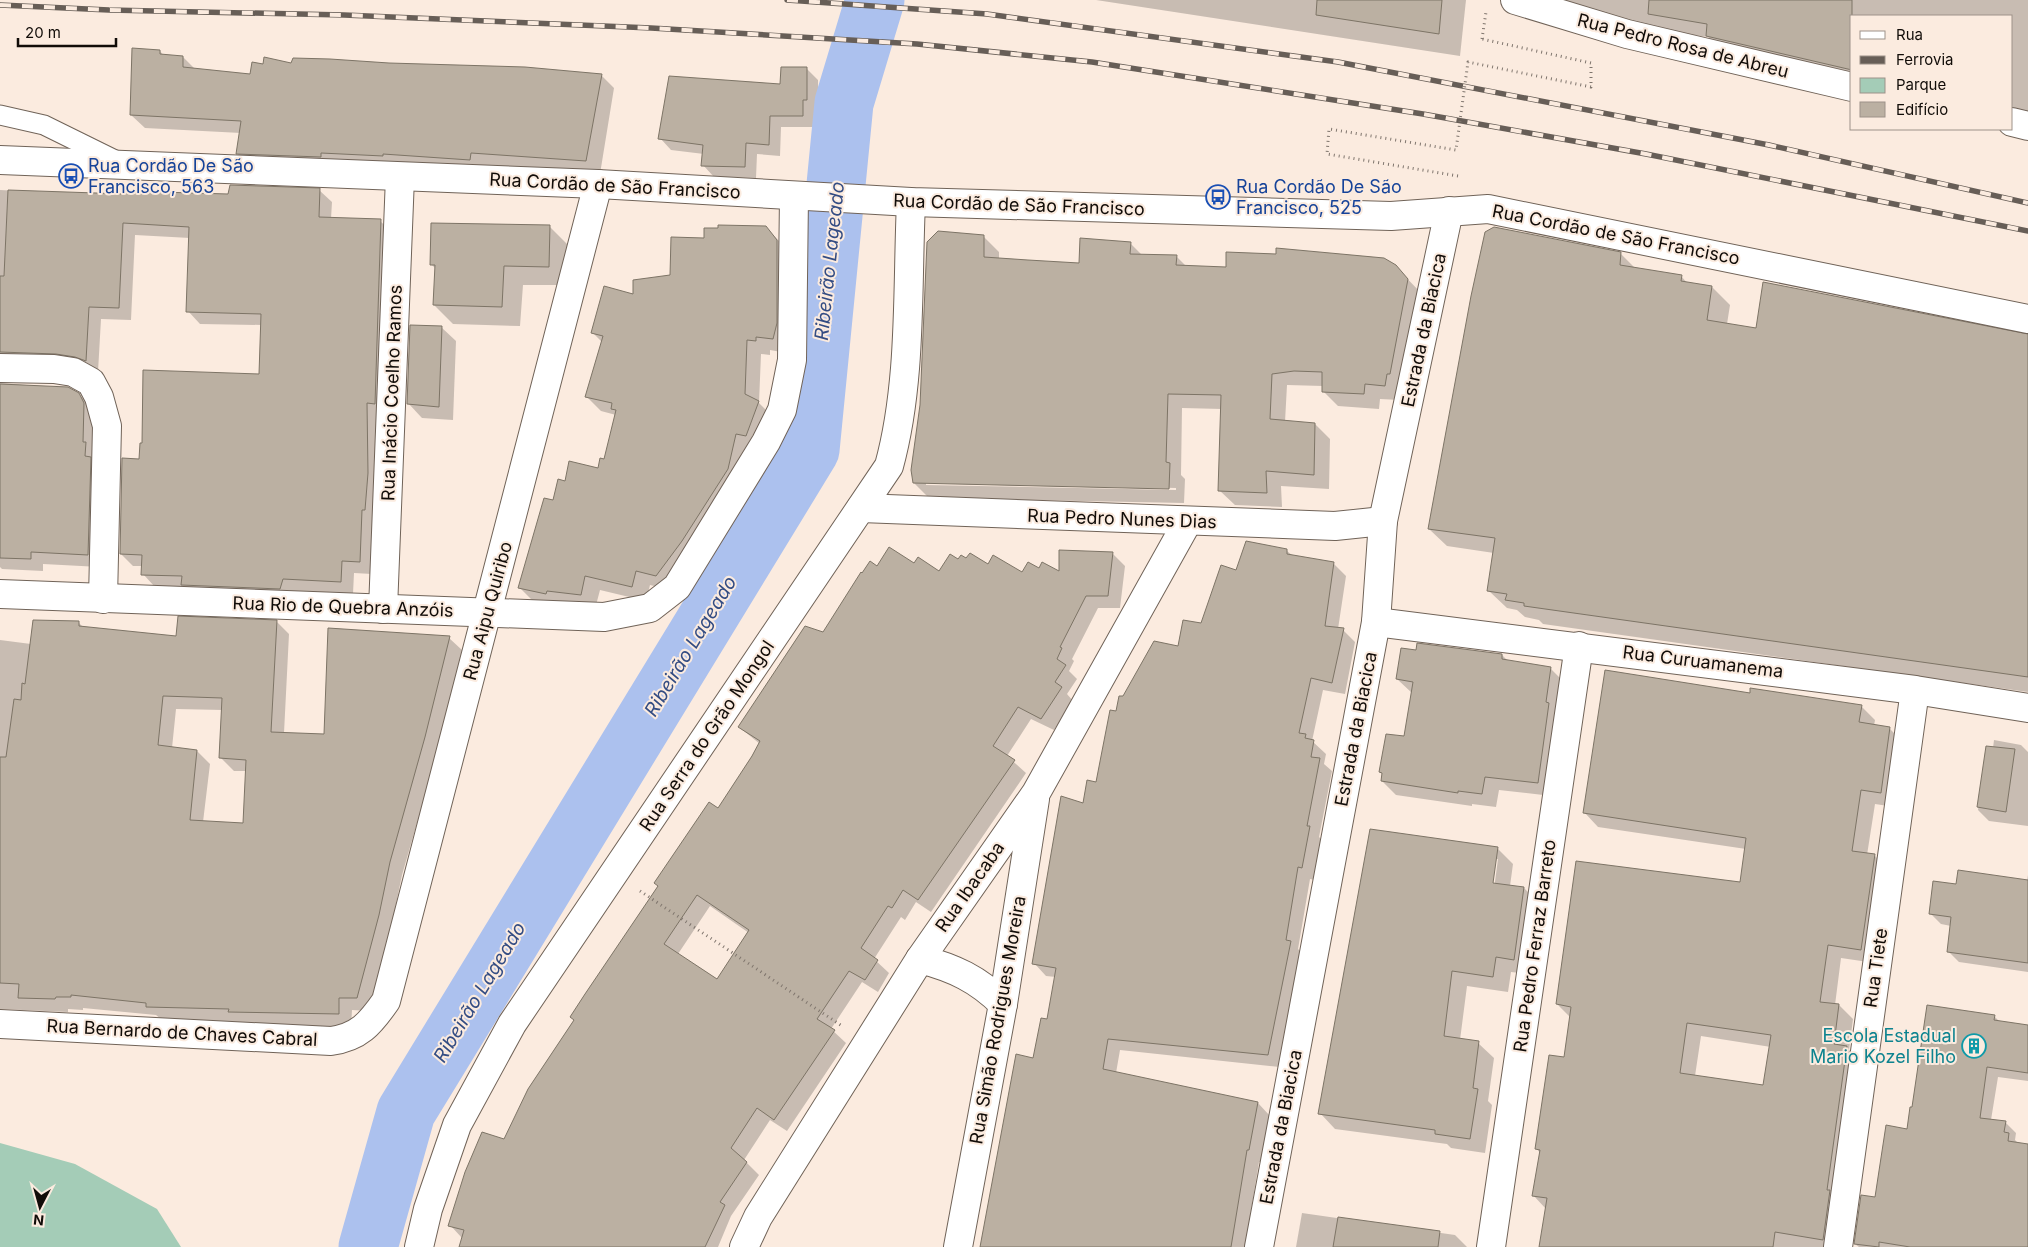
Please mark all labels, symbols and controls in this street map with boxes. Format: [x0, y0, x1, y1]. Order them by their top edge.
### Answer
street label: Rua Pedro Rosa de Abreu [1575, 9, 1791, 82]
scale bar [18, 15, 115, 47]
legend [1850, 15, 2013, 130]
text: 20 m [25, 23, 61, 42]
text: Rua [1896, 25, 1923, 44]
text: Ferrovia [1896, 50, 1953, 69]
text: Parque [1896, 75, 1946, 94]
text: Edifício [1896, 100, 1948, 119]
place label: Rua Cordão De São Francisco, 563 [88, 155, 254, 197]
bus stop icon: Rua Cordão De São Francisco, 563 [58, 163, 84, 189]
street label: Rua Cordão de São Francisco [489, 168, 741, 203]
place label: Rua Cordão De São Francisco, 525 [1236, 176, 1402, 218]
water label: Ribeirão Lageado [810, 181, 849, 341]
bus stop icon: Rua Cordão De São Francisco, 525 [1205, 184, 1231, 210]
street label: Rua Cordão de São Francisco [893, 190, 1145, 219]
street label: Rua Cordão de São Francisco [1491, 200, 1742, 269]
street label: Estrada da Biacica [1397, 251, 1450, 409]
street label: Rua Inácio Coelho Ramos [377, 284, 406, 502]
street label: Rua Pedro Nunes Dias [1027, 505, 1217, 532]
street label: Rua Aipu Quiribo [459, 539, 516, 683]
water label: Ribeirão Lageado [640, 572, 741, 720]
street label: Rua Rio de Quebra Anzóis [232, 592, 454, 621]
street label: Rua Serra do Grão Mongol [635, 636, 778, 835]
street label: Rua Curuamanema [1622, 641, 1785, 682]
street label: Estrada da Biacica [1330, 650, 1381, 808]
street label: Rua Ibacaba [931, 838, 1008, 936]
street label: Rua Pedro Ferraz Barreto [1509, 838, 1560, 1054]
street label: Rua Simão Rodrigues Moreira [965, 894, 1030, 1146]
water label: Ribeirão Lageado [429, 918, 530, 1066]
street label: Rua Tiete [1860, 927, 1891, 1009]
street label: Rua Bernardo de Chaves Cabral [46, 1015, 318, 1050]
place label: Escola Estadual Mario Kozel Filho [1810, 1025, 1956, 1067]
building icon: Escola Estadual Mario Kozel Filho [1961, 1033, 1987, 1059]
street label: Estrada da Biacica [1255, 1048, 1306, 1206]
north arrow [15, 1182, 65, 1232]
text: N [32, 1211, 45, 1229]

